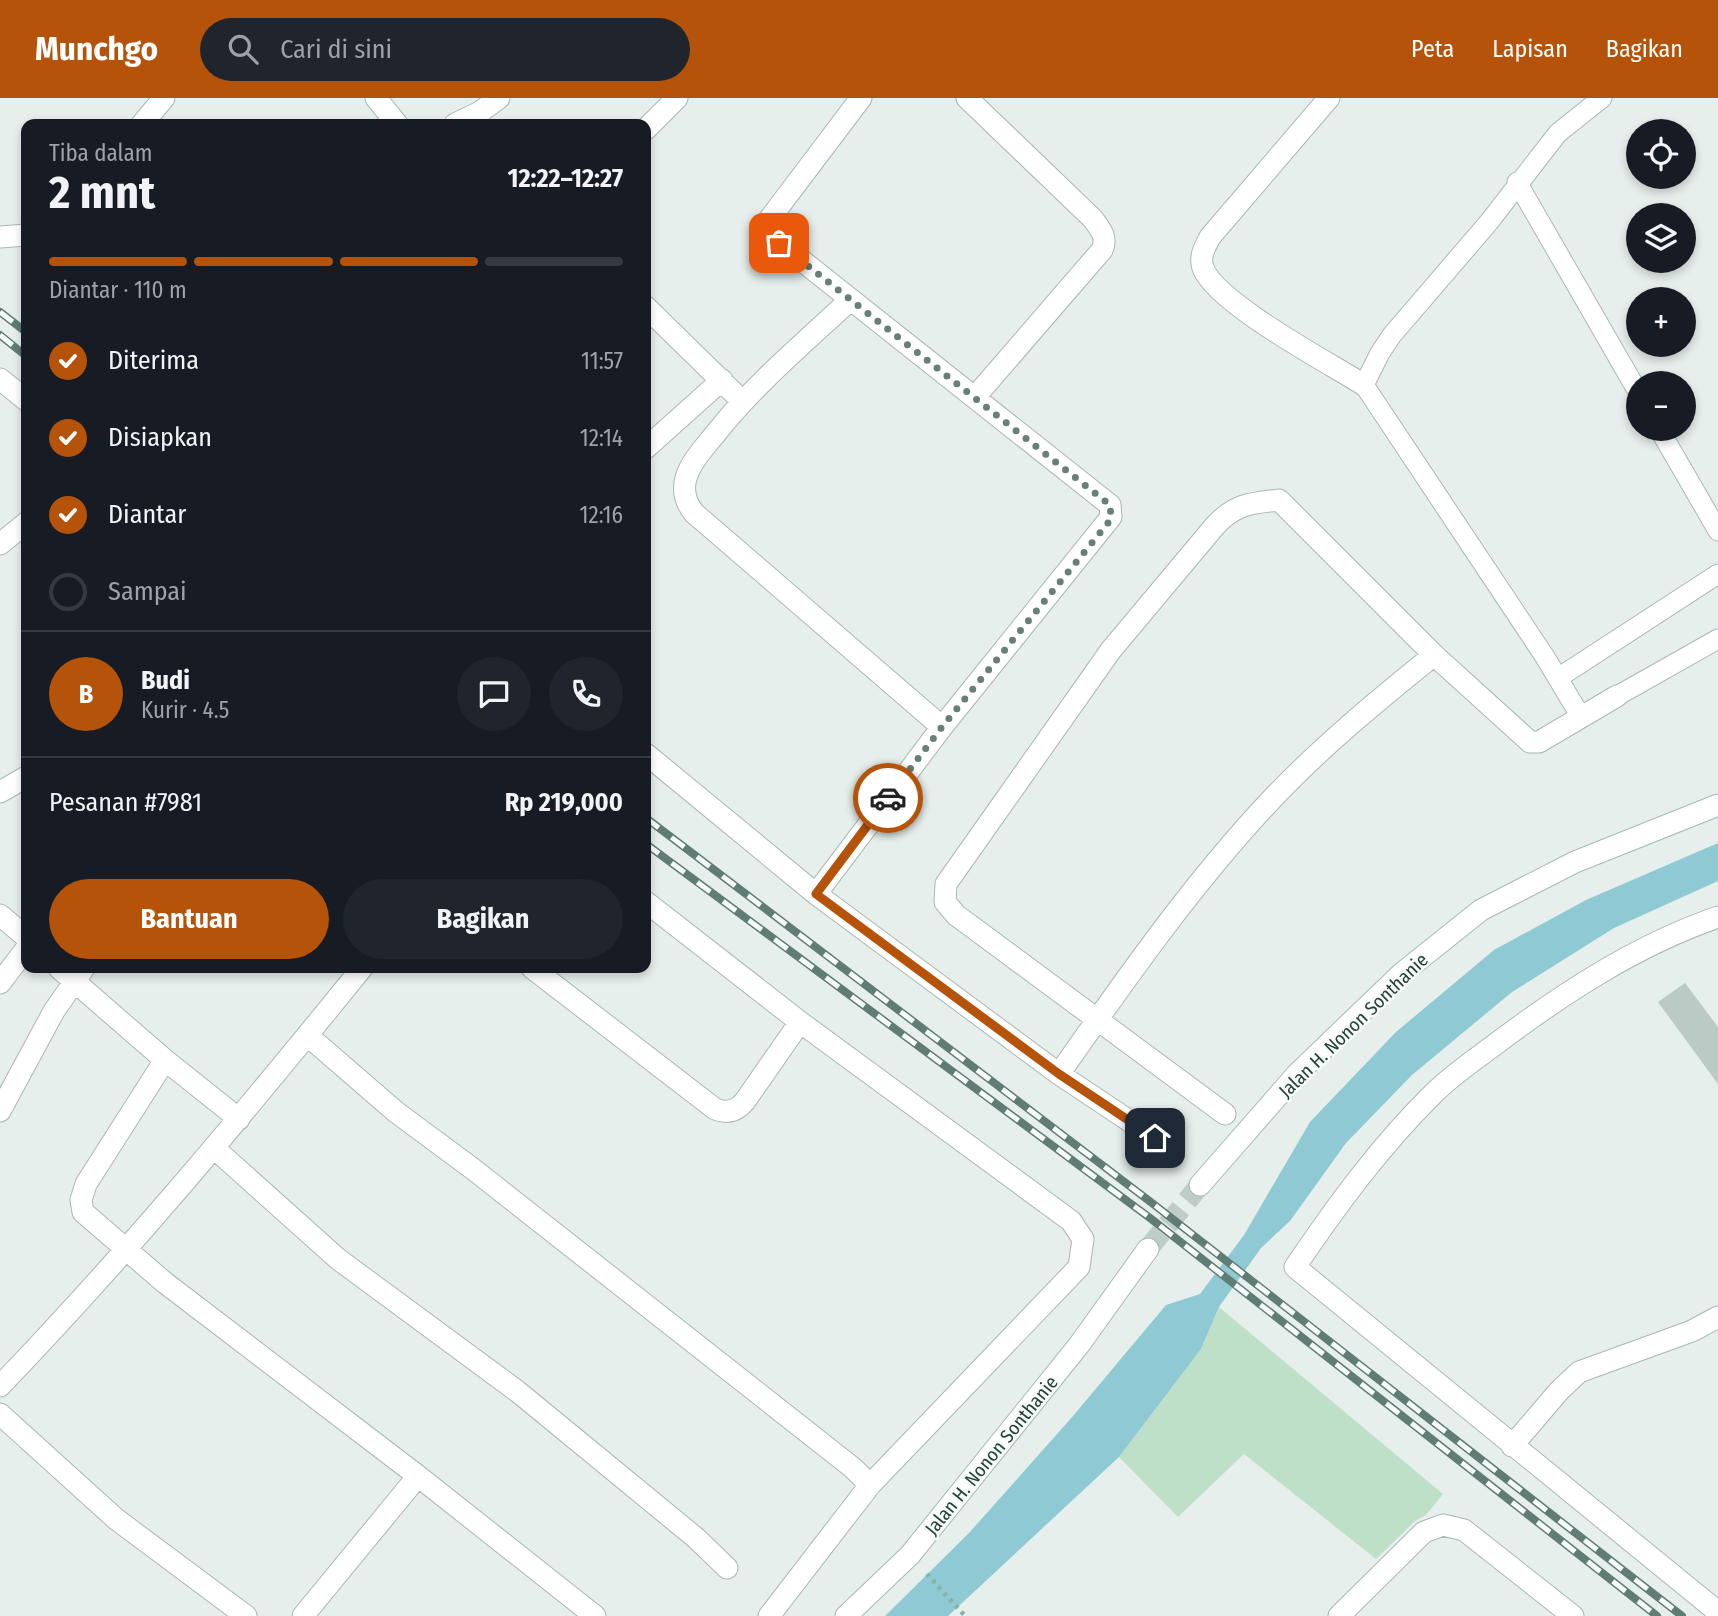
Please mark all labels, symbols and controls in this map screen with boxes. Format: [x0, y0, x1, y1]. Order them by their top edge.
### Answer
search box [200, 18, 690, 81]
text: Munchgo [35, 29, 158, 69]
icon: search [224, 30, 262, 68]
text: Cari di sini [280, 34, 392, 65]
text: Peta [1411, 35, 1454, 63]
text: Lapisan [1492, 35, 1568, 63]
text: Bagikan [1606, 35, 1683, 63]
map controls [1626, 119, 1696, 441]
button: locate [1626, 119, 1696, 189]
text: Tiba dalam [49, 139, 152, 167]
text: 12:22–12:27 [507, 163, 623, 194]
text: 2 mnt [49, 165, 155, 220]
button: layers [1626, 203, 1696, 273]
pin [749, 213, 809, 273]
icon: bag [760, 224, 798, 262]
text: Diantar · 110 m [49, 276, 187, 304]
button: + [1626, 287, 1696, 357]
icon: check [49, 342, 87, 380]
text: Diterima [108, 345, 199, 376]
text: 11:57 [581, 347, 623, 375]
button: − [1626, 371, 1696, 441]
icon: check [49, 419, 87, 457]
text: Disiapkan [108, 422, 212, 453]
text: 12:14 [580, 424, 623, 452]
icon: check [49, 496, 87, 534]
text: Diantar [108, 499, 186, 530]
text: 12:16 [580, 501, 623, 529]
text: Sampai [108, 576, 187, 607]
button: chat [457, 657, 531, 731]
button: phone [549, 657, 623, 731]
text: Budi [141, 665, 190, 696]
text: B [79, 679, 93, 710]
text: Kurir · 4.5 [141, 696, 229, 724]
courier [853, 763, 923, 833]
icon: car [869, 779, 907, 817]
text: Pesanan #7981 [49, 787, 202, 818]
text: Rp 219,000 [505, 787, 623, 818]
button: Bantuan [49, 879, 329, 959]
button: Bagikan [343, 879, 623, 959]
street label: Jalan H. Nonon Sonthanie [1274, 948, 1433, 1102]
pin [1125, 1108, 1185, 1168]
icon: home [1136, 1119, 1174, 1157]
street label: Jalan H. Nonon Sonthanie [920, 1371, 1063, 1540]

